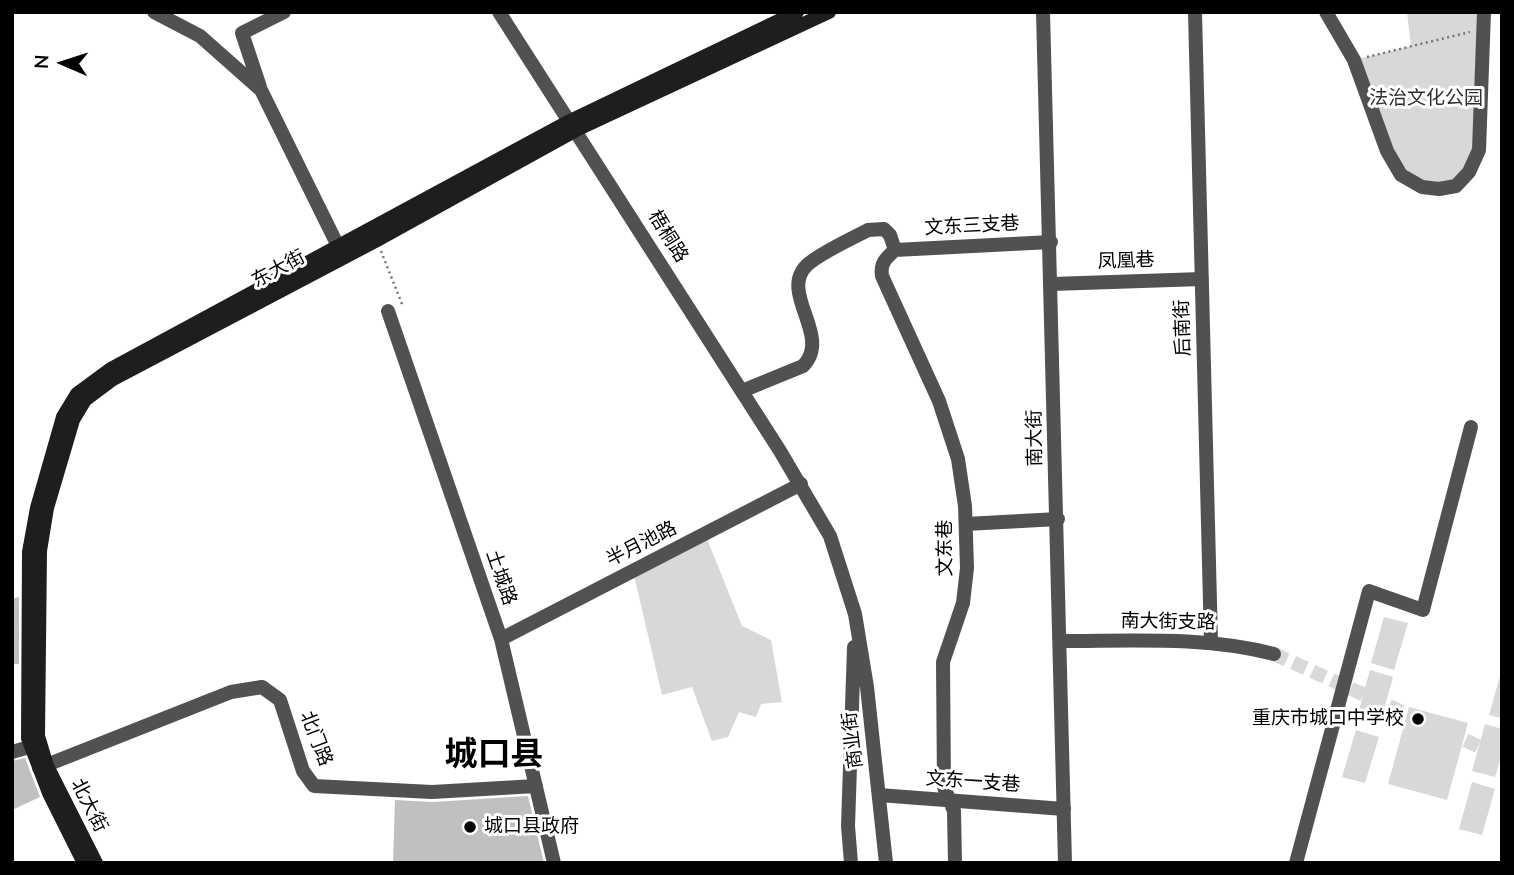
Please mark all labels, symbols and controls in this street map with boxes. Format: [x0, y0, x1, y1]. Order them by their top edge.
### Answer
north arrow [28, 28, 98, 98]
text: N [29, 54, 55, 70]
park label: 法治文化公园 [1369, 88, 1483, 110]
street label: 梧桐路 [642, 207, 692, 267]
street label: 文东三支巷 [924, 213, 1020, 241]
street label: 东大街 [248, 247, 310, 293]
street label: 凤凰巷 [1097, 250, 1155, 274]
street label: 后南街 [1172, 299, 1196, 357]
street label: 南大街 [1024, 409, 1048, 467]
street label: 半月池路 [603, 518, 681, 572]
street label: 文东巷 [935, 520, 957, 576]
street label: 土城路 [480, 547, 520, 609]
street label: 南大街支路 [1120, 611, 1216, 635]
street label: 北门路 [294, 708, 336, 770]
place label: 重庆市城口中学校 [1252, 708, 1404, 730]
street label: 商业街 [839, 710, 869, 770]
marker: 重庆市城口中学校 [1410, 711, 1426, 727]
district label: 城口县 [445, 737, 543, 777]
street label: 文东一支巷 [925, 768, 1021, 798]
street label: 北大街 [65, 775, 111, 837]
place label: 城口县政府 [484, 816, 579, 838]
marker: 城口县政府 [462, 819, 478, 835]

